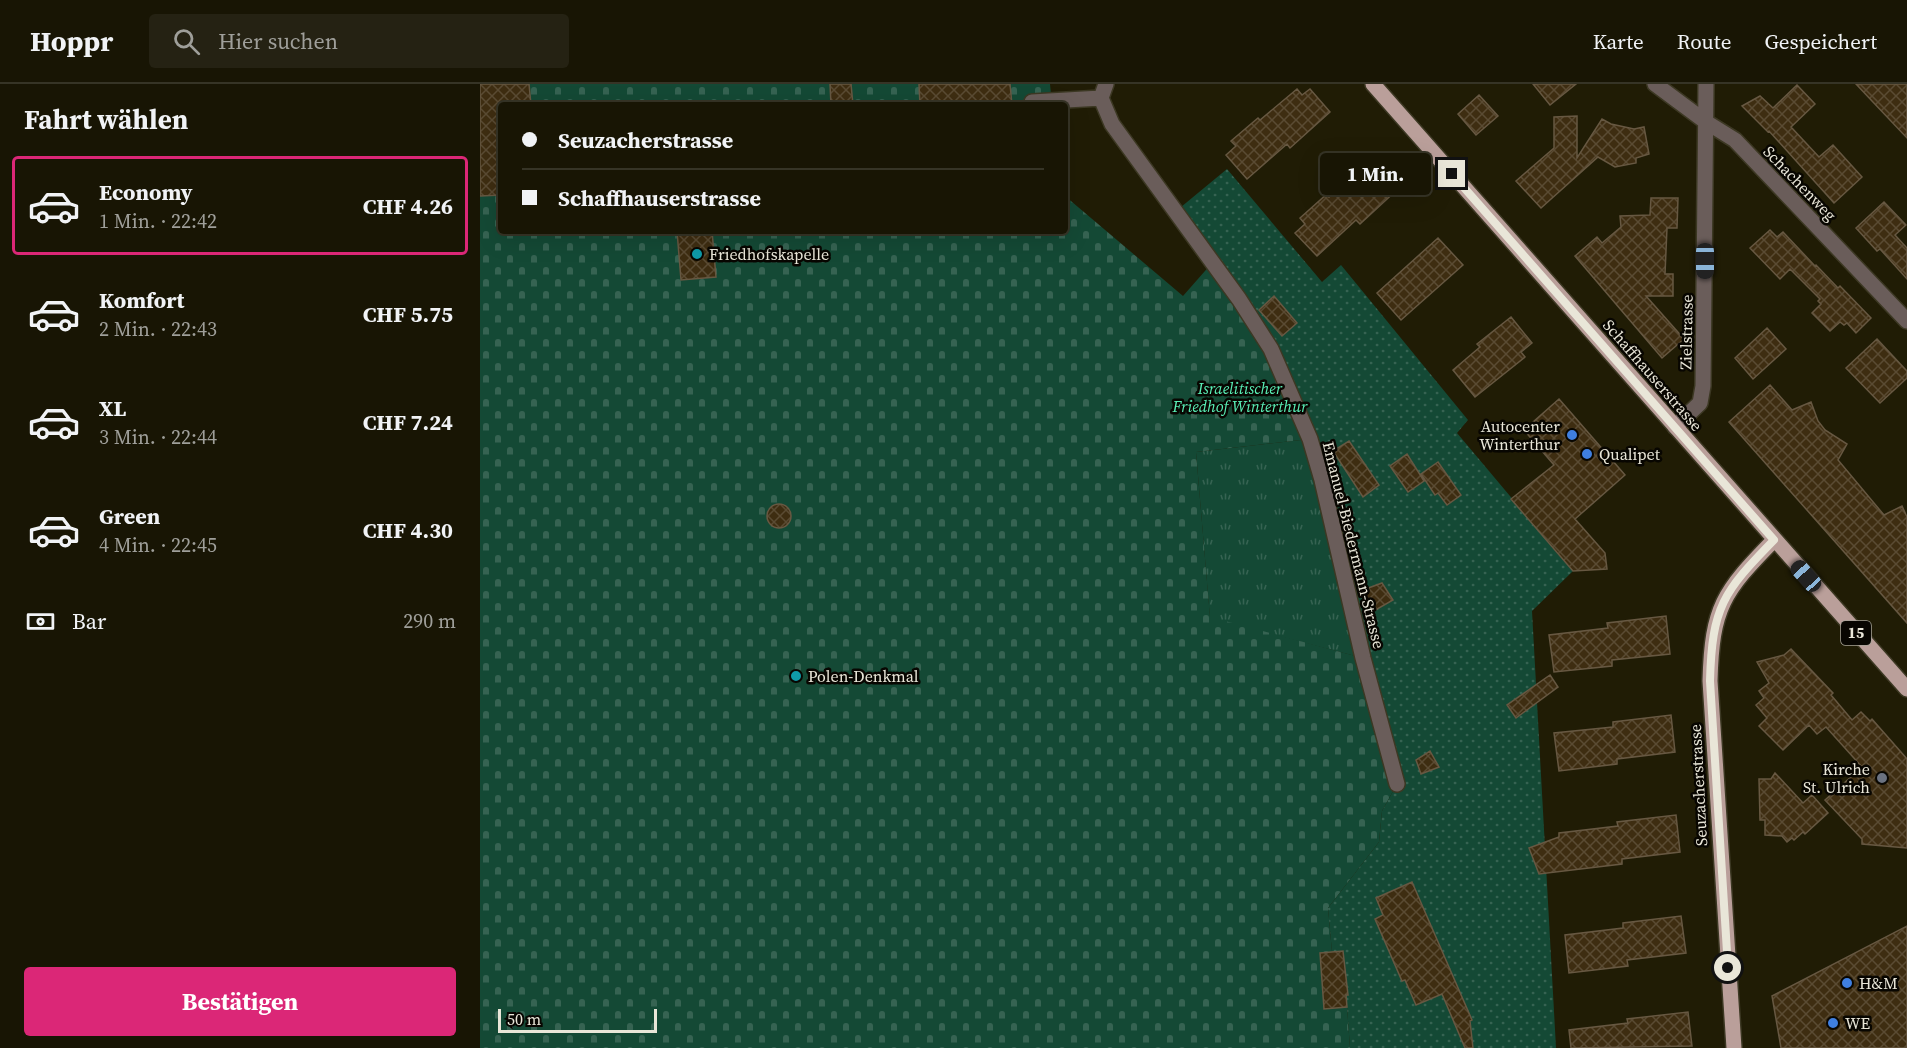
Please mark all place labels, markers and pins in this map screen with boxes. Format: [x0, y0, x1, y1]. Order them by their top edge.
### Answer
place label: Friedhofskapelle [709, 243, 829, 265]
marker: Friedhofskapelle [690, 247, 704, 261]
place label: Autocenter Winterthur [1479, 415, 1560, 455]
marker: Autocenter Winterthur [1565, 428, 1579, 442]
place label: Qualipet [1599, 443, 1661, 465]
marker: Qualipet [1580, 447, 1594, 461]
place label: Polen-Denkmal [808, 665, 919, 687]
marker: Polen-Denkmal [789, 669, 803, 683]
place label: Kirche St. Ulrich [1803, 758, 1870, 798]
marker: Kirche St. Ulrich [1875, 771, 1889, 785]
place label: H&M [1859, 972, 1898, 994]
marker: H&M [1840, 976, 1854, 990]
place label: WE [1845, 1012, 1870, 1034]
marker: WE [1826, 1016, 1840, 1030]

